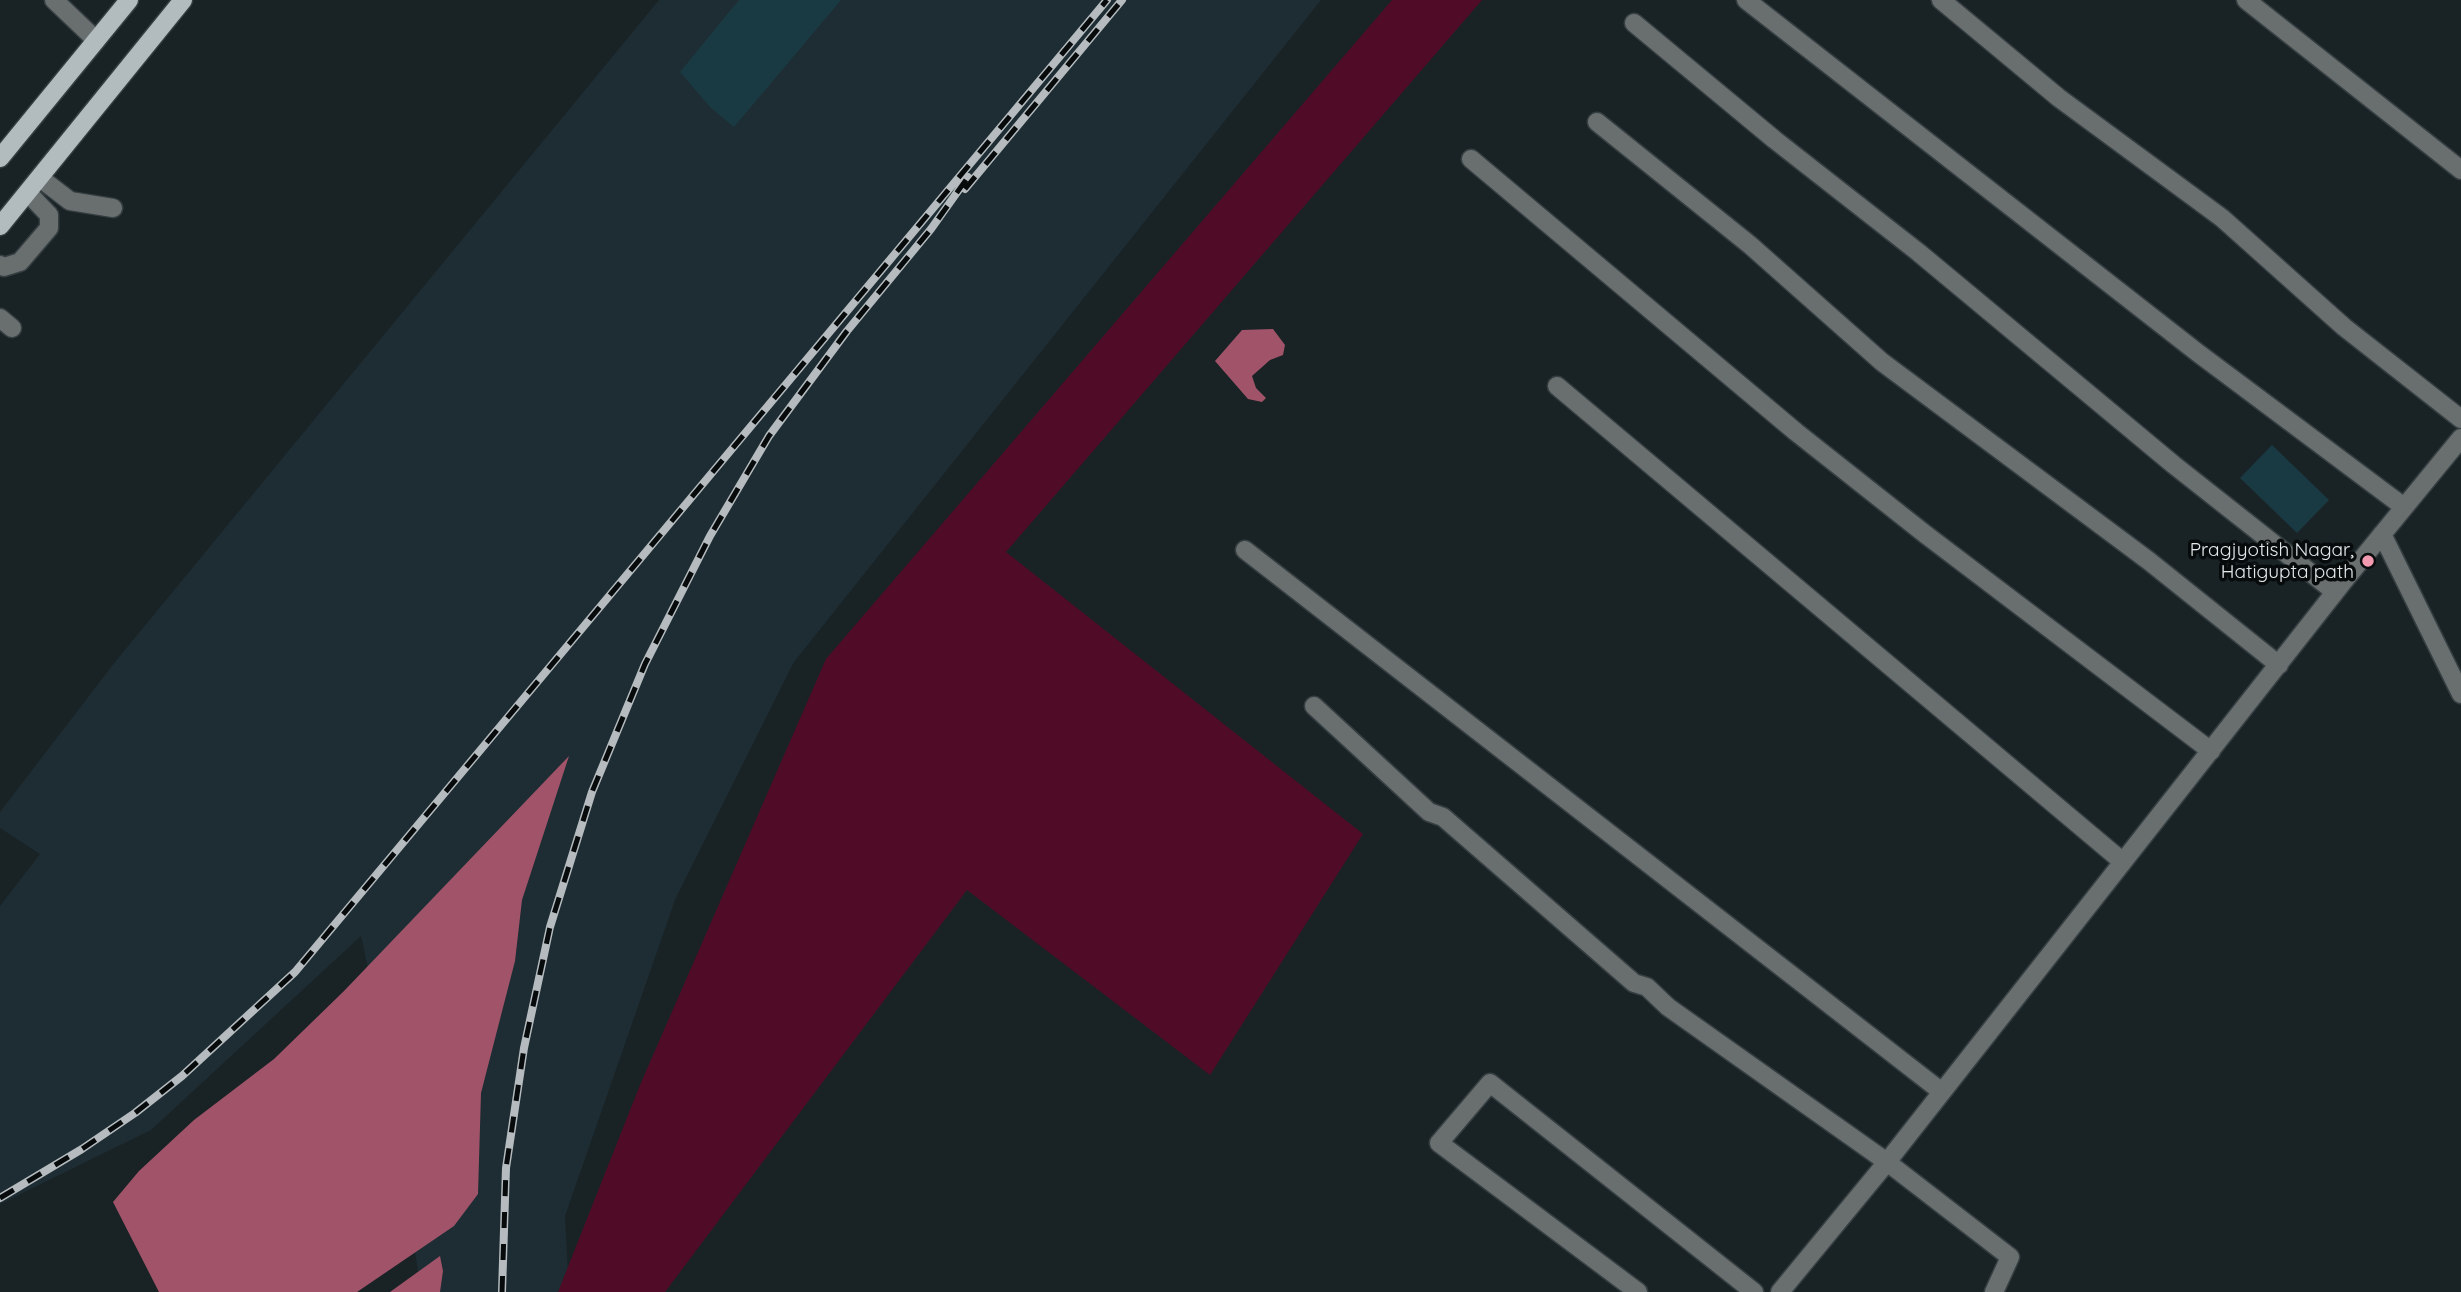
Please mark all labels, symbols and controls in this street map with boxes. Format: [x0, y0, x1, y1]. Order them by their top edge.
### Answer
place label: Pragjyotish Nagar, Hatigupta path [2190, 539, 2354, 583]
marker: Pragjyotish Nagar, Hatigupta path [2360, 553, 2376, 569]

